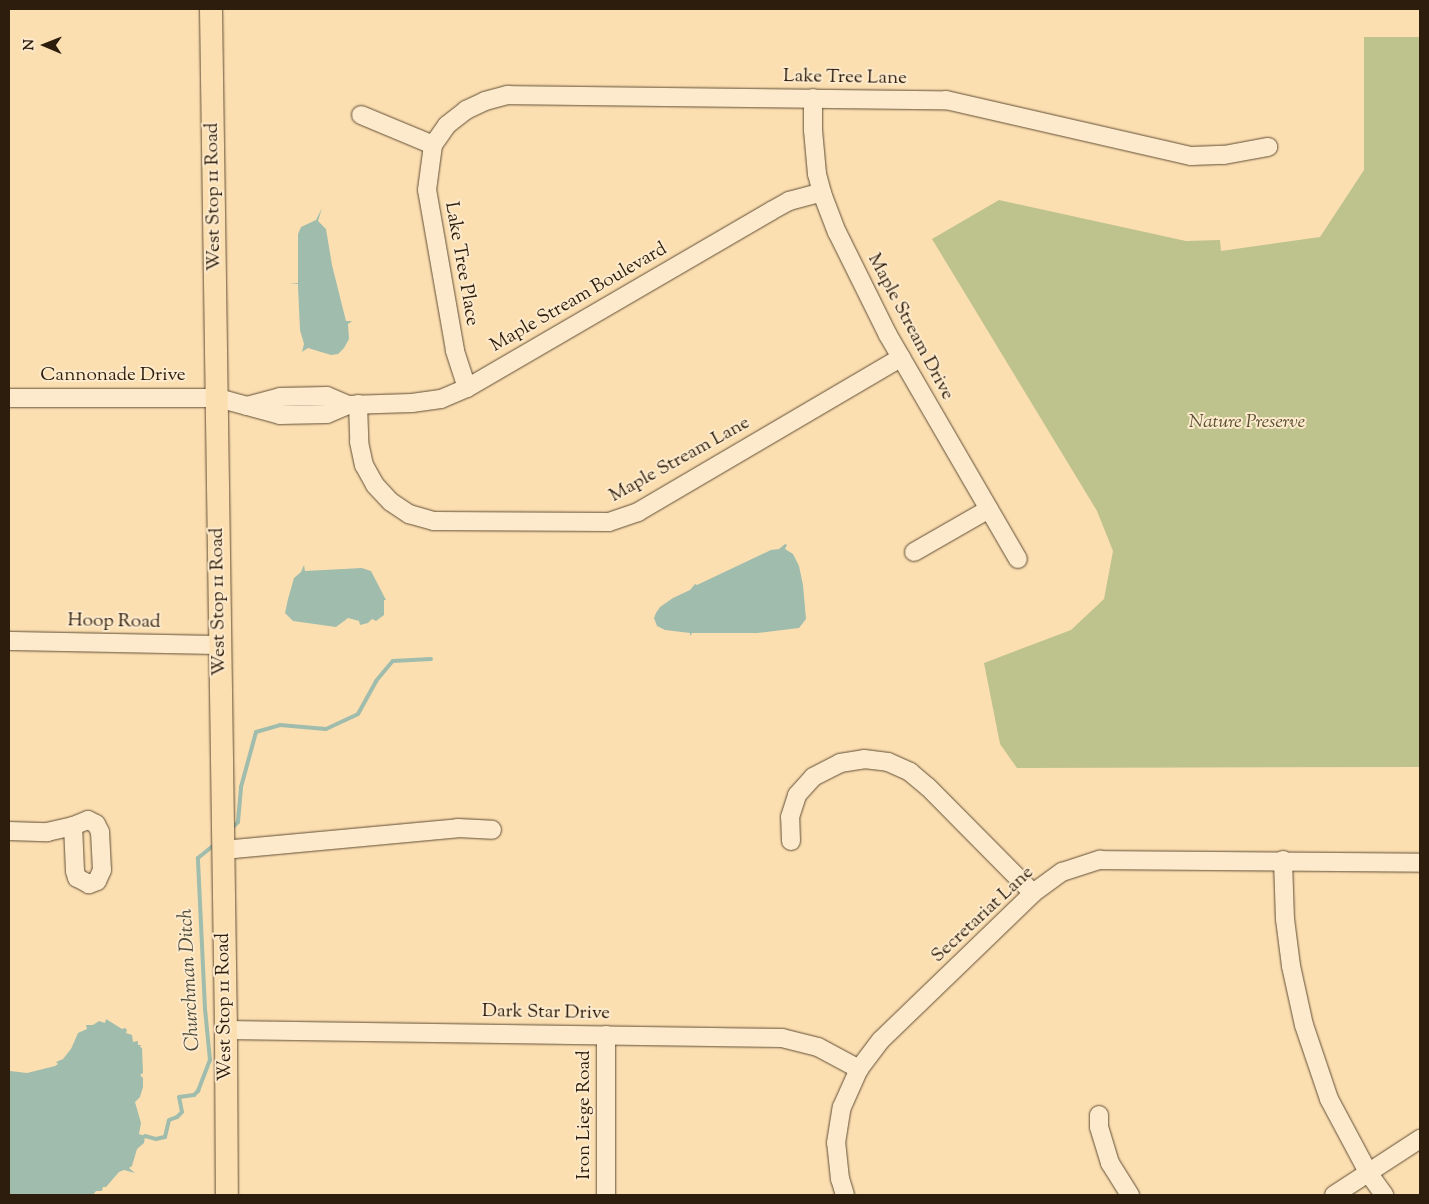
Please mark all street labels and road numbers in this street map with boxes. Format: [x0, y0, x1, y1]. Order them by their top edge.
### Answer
street label: Lake Tree Lane [783, 66, 907, 90]
street label: West Stop 11 Road [201, 123, 227, 271]
street label: Lake Tree Place [439, 200, 483, 328]
street label: Maple Stream Boulevard [487, 238, 671, 358]
street label: Maple Stream Drive [862, 250, 958, 404]
street label: Cannonade Drive [40, 365, 186, 387]
street label: Maple Stream Lane [606, 412, 754, 508]
street label: West Stop 11 Road [206, 528, 232, 676]
street label: Hoop Road [67, 610, 161, 634]
street label: Secretariat Lane [927, 862, 1039, 968]
street label: West Stop 11 Road [212, 933, 238, 1081]
street label: Dark Star Drive [482, 1000, 610, 1026]
street label: Iron Liege Road [574, 1050, 596, 1180]

